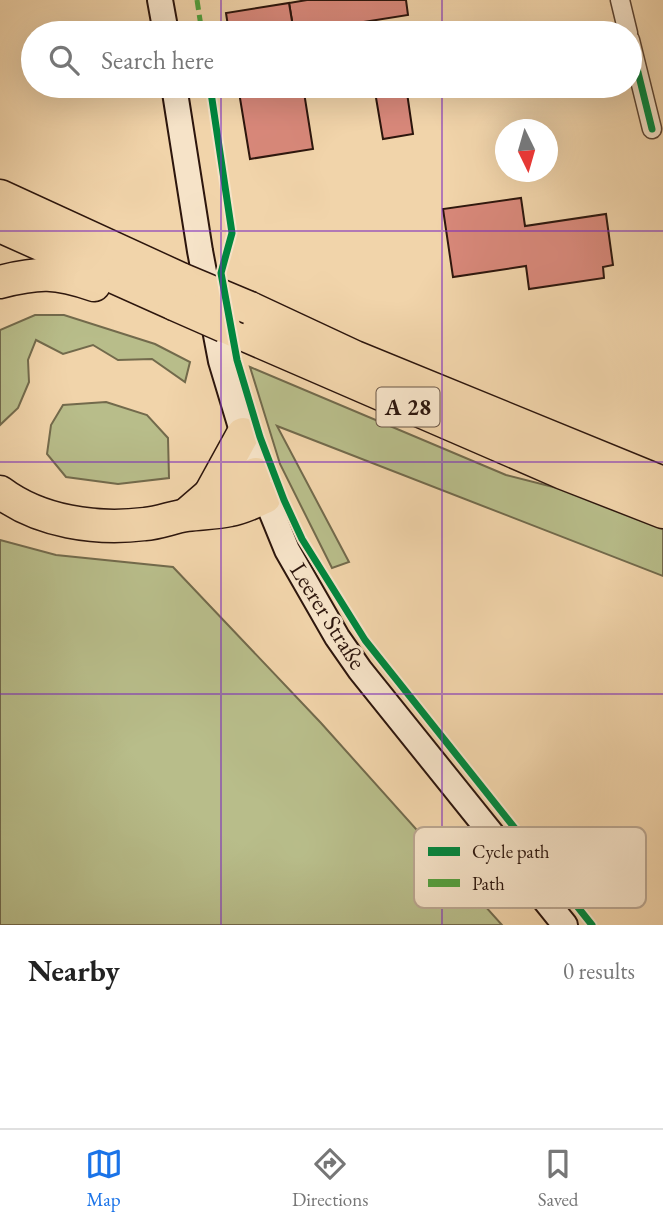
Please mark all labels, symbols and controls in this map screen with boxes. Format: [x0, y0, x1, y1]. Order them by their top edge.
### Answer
search box [21, 21, 642, 98]
icon: search [45, 41, 83, 79]
text: Search here [101, 43, 214, 77]
north arrow [495, 119, 558, 182]
road number: A 28 [376, 388, 440, 426]
street label: Leerer Straße [283, 556, 373, 675]
legend [414, 827, 646, 908]
text: Cycle path [472, 839, 550, 864]
text: Path [472, 871, 505, 896]
text: Nearby [28, 951, 120, 990]
text: 0 results [563, 956, 635, 986]
tab: Map [85, 1145, 123, 1212]
tab: Directions [292, 1145, 368, 1212]
tab: Saved [538, 1145, 578, 1212]

